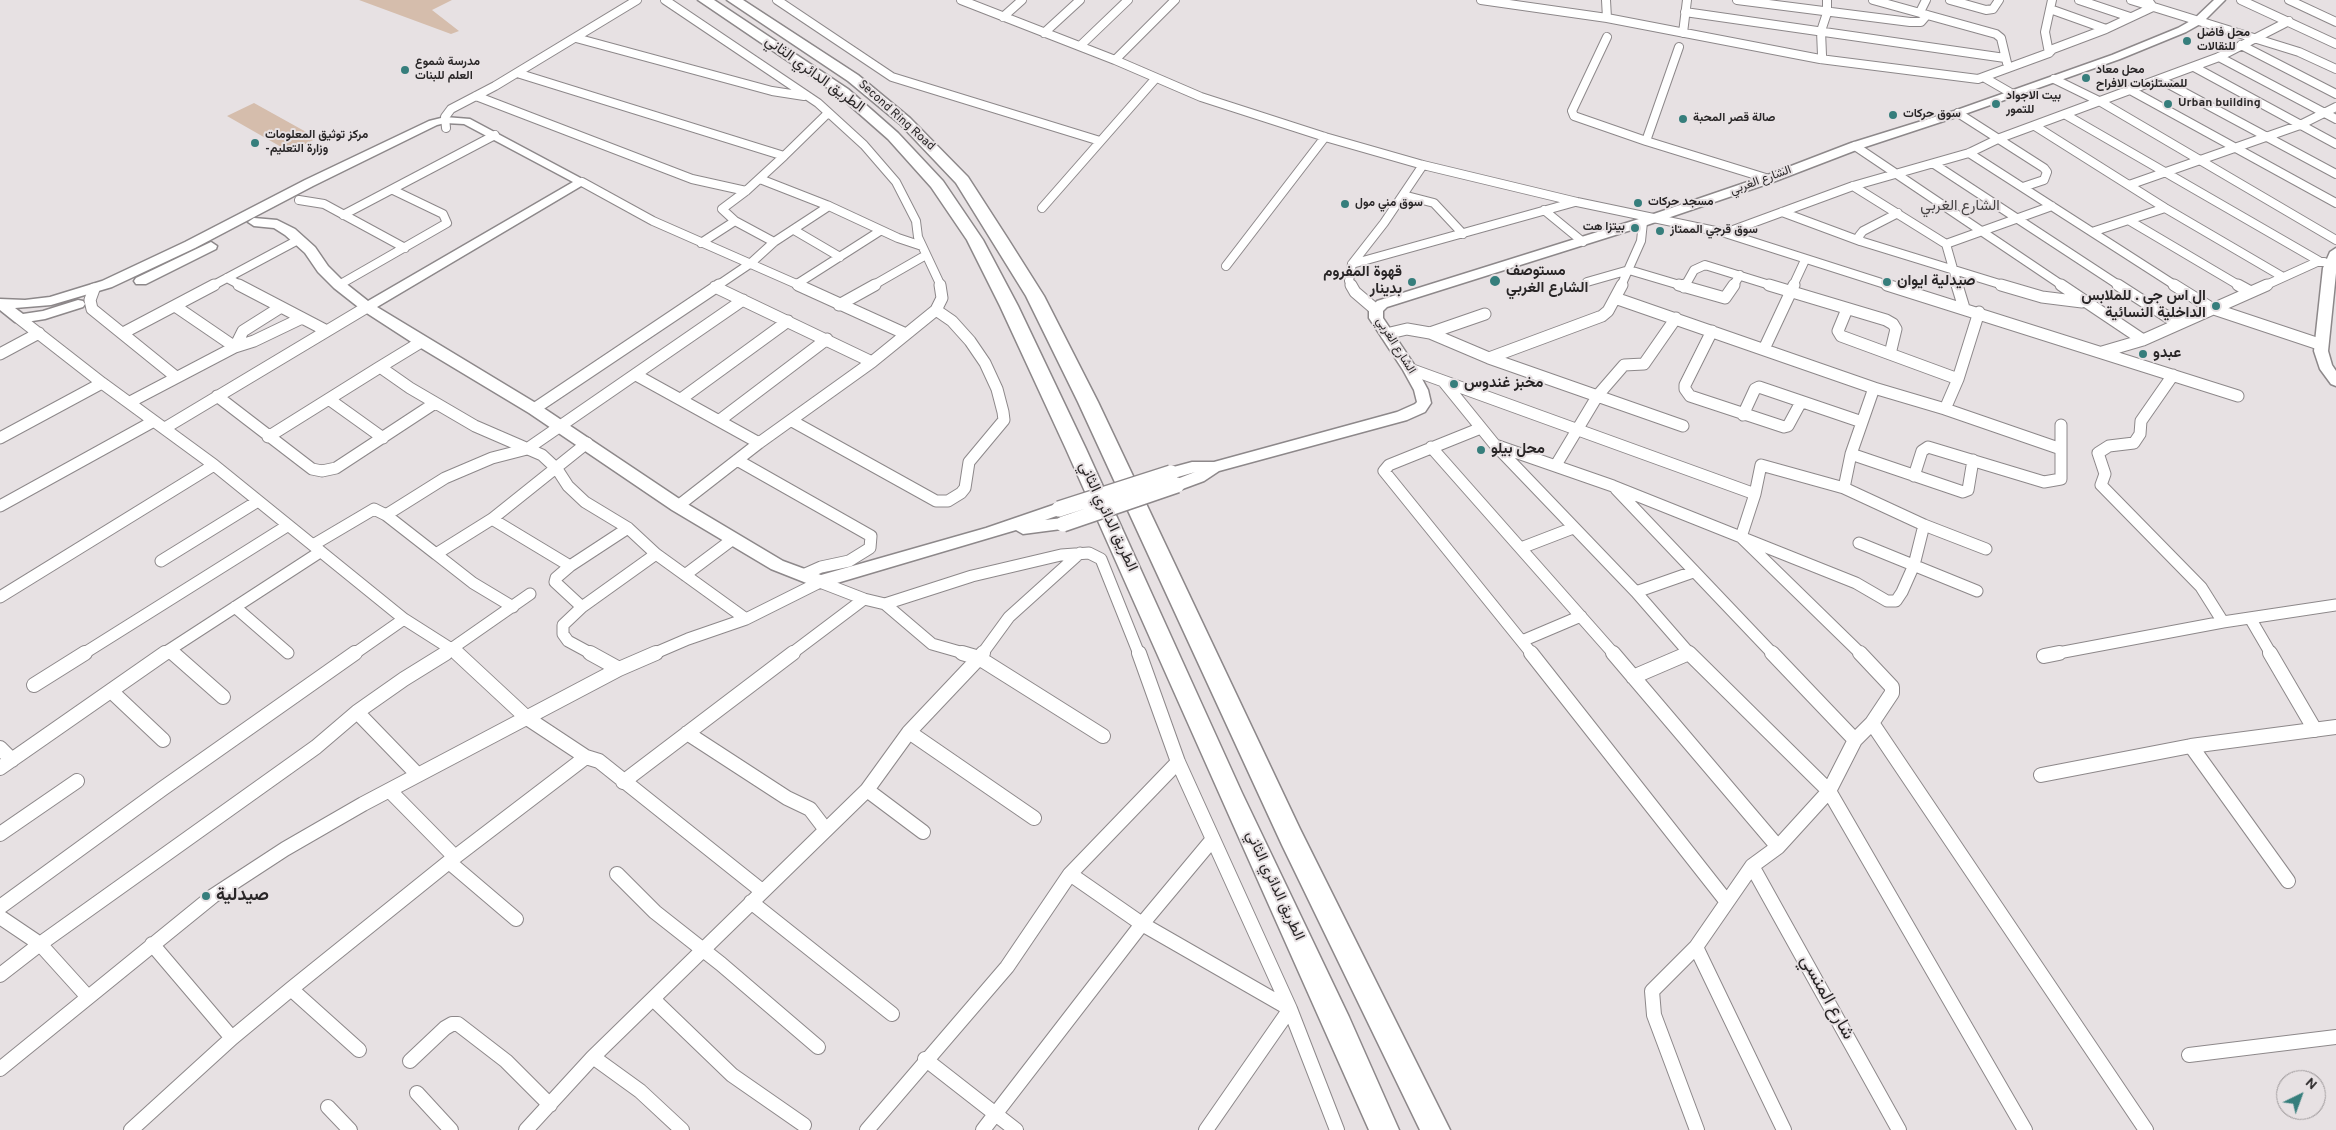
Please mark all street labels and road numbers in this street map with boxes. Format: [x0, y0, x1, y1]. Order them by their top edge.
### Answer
street label: الطريق الدائري الثاني [761, 33, 867, 117]
street label: Second Ring Road [855, 78, 937, 154]
street label: الشارع الغربي [1729, 163, 1793, 199]
street label: الشارع الغربي [1372, 315, 1418, 377]
street label: الطريق الدائري الثاني [1074, 459, 1140, 575]
street label: الطريق الدائري الثاني [1241, 828, 1307, 944]
street label: شارع المنسي [1794, 952, 1858, 1044]

